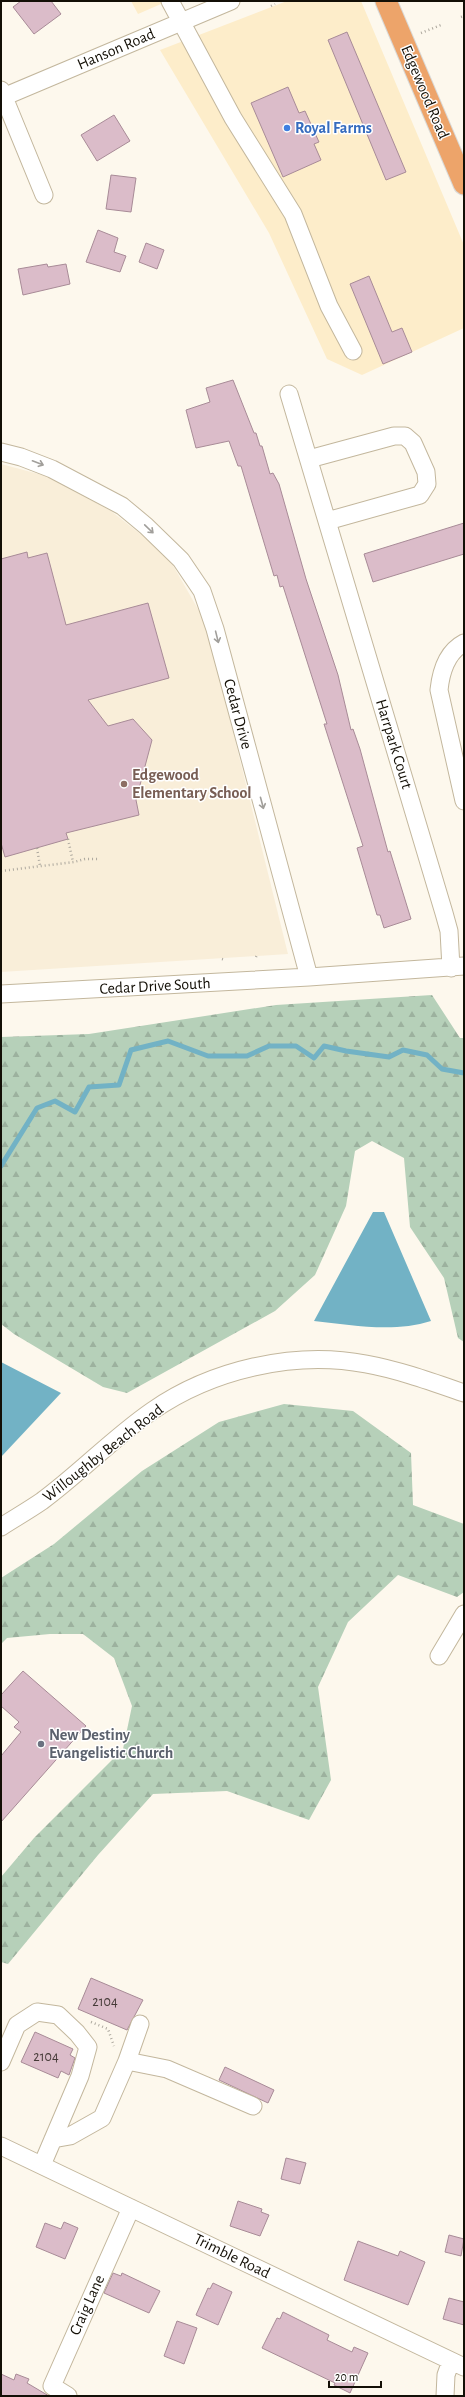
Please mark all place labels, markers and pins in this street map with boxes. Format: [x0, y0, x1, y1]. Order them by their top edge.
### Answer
place label: Royal Farms [295, 120, 372, 137]
marker: Royal Farms [282, 123, 292, 133]
place label: Edgewood Elementary School [132, 767, 252, 802]
marker: Edgewood Elementary School [119, 779, 129, 789]
place label: New Destiny Evangelistic Church [49, 1727, 173, 1761]
marker: New Destiny Evangelistic Church [36, 1739, 46, 1749]

